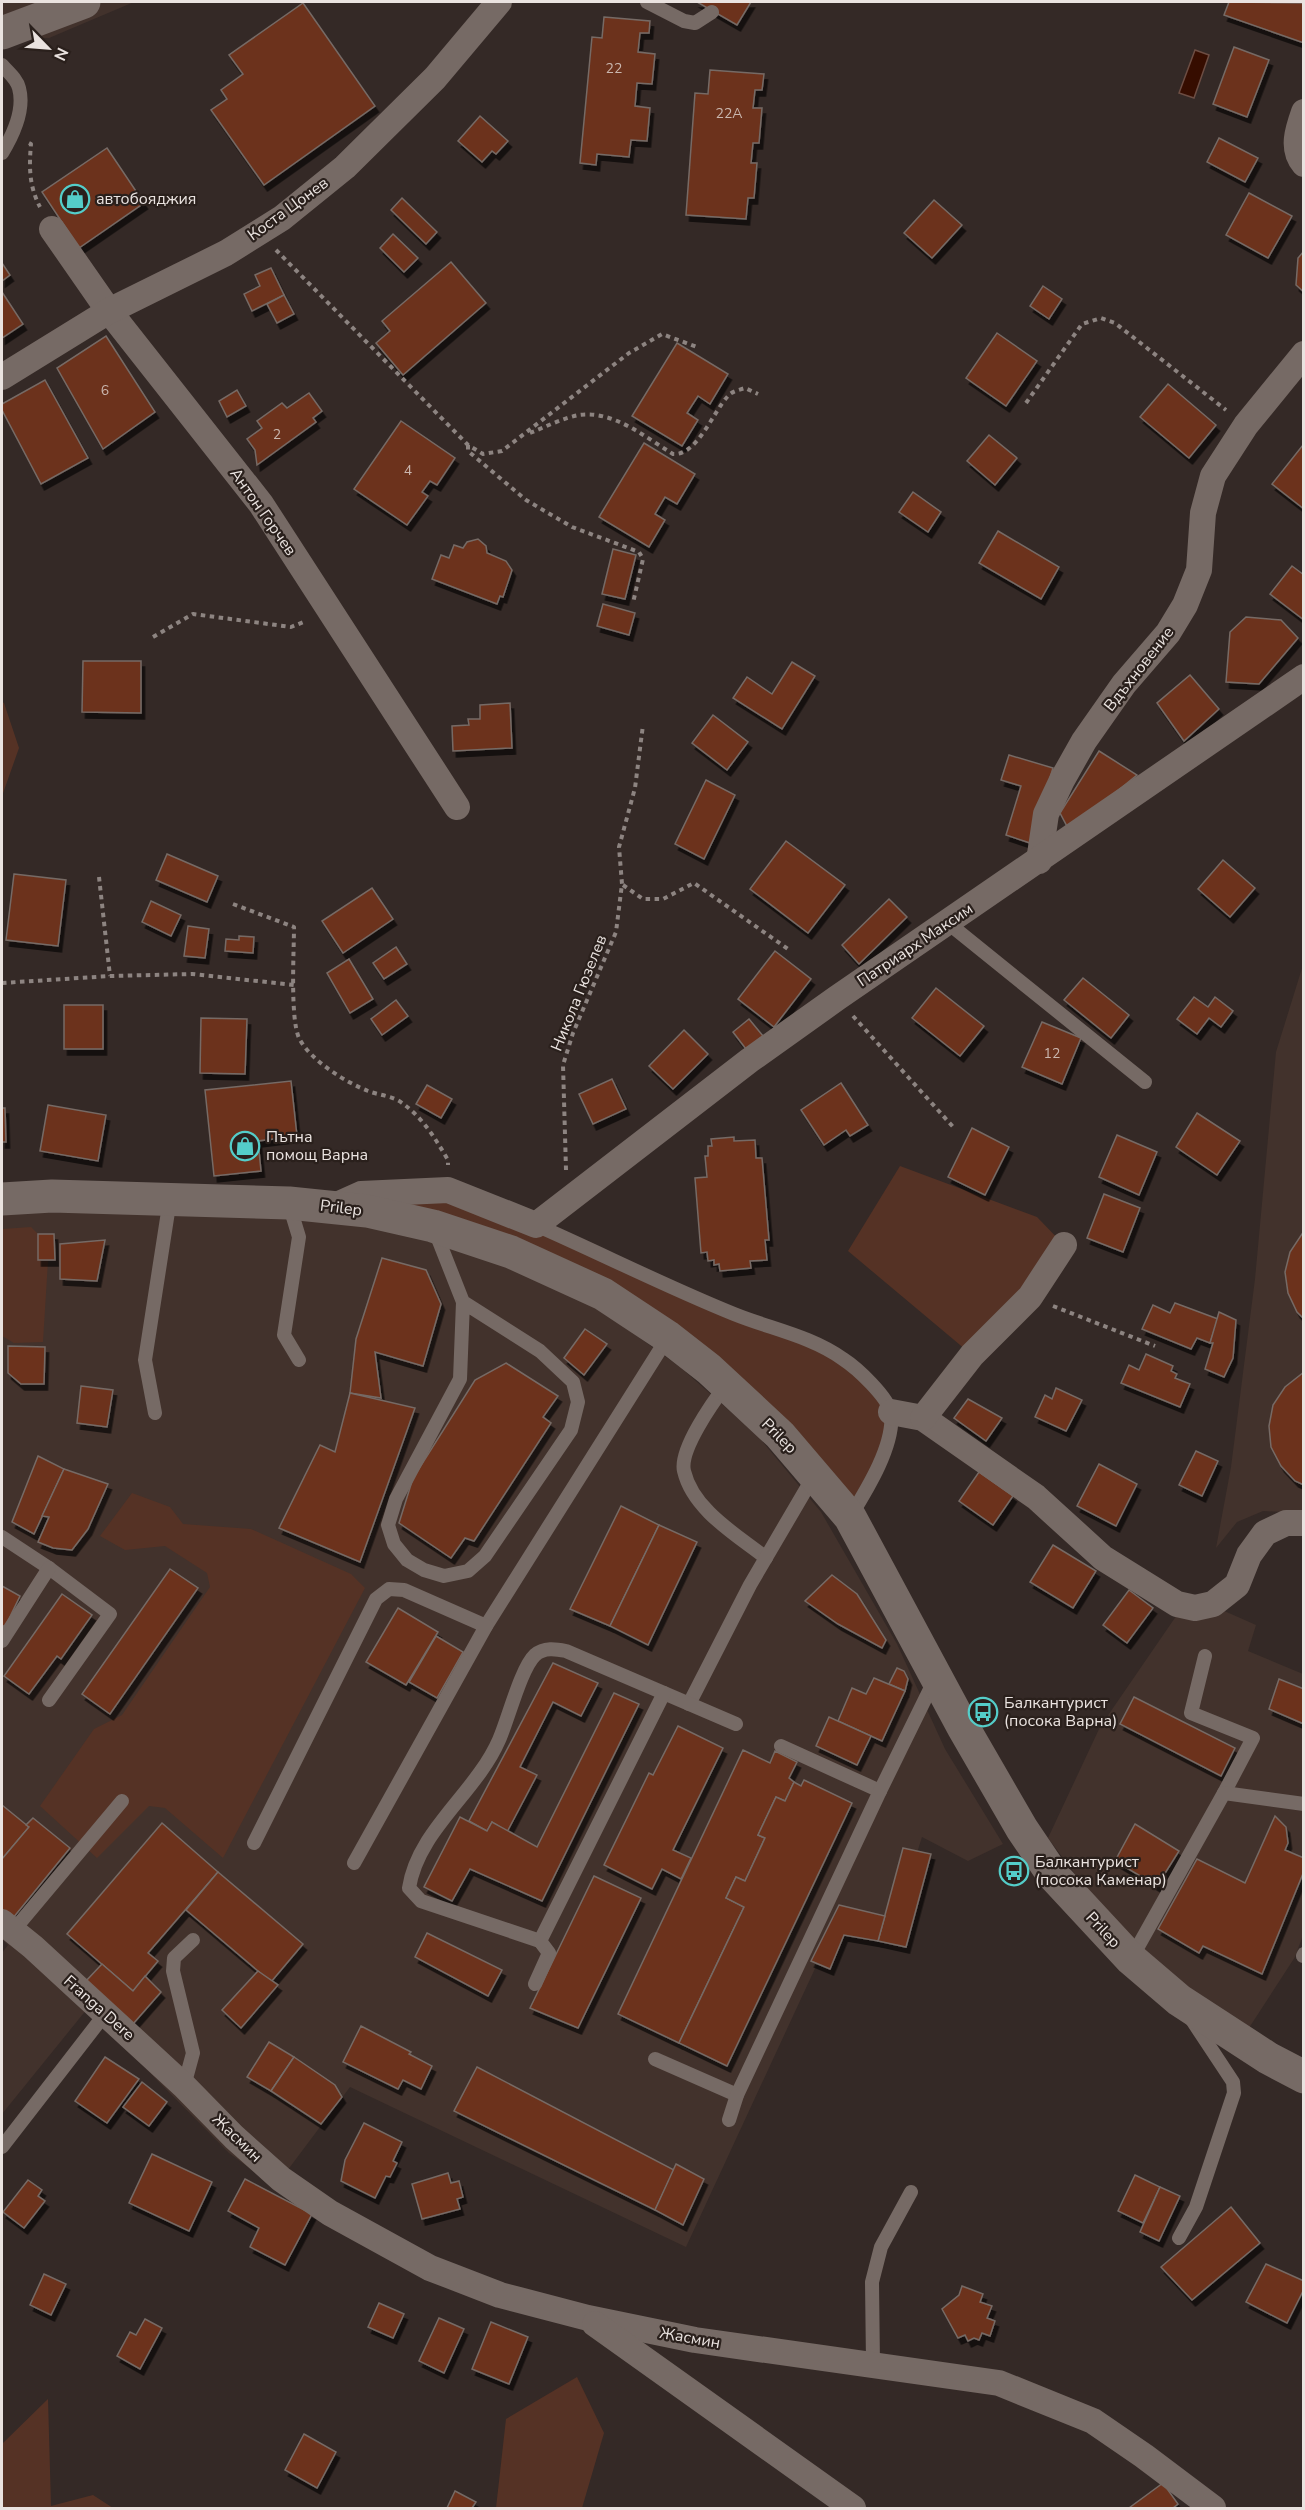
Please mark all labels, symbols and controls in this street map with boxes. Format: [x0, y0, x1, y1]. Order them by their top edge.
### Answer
north arrow [18, 18, 78, 78]
text: N [48, 44, 73, 64]
house number: 22 [606, 59, 622, 78]
house number: 22А [715, 104, 743, 123]
street label: Коста Цонев [243, 172, 333, 246]
shop icon: автобояджия [59, 183, 91, 215]
place label: автобояджия [96, 188, 196, 210]
house number: 6 [101, 381, 109, 400]
house number: 2 [273, 425, 281, 444]
house number: 4 [404, 461, 412, 480]
street label: Антон Горчев [225, 464, 301, 560]
street label: Вдъхновение [1099, 622, 1179, 716]
street label: Патриарх Максим [853, 898, 977, 992]
street label: Никола Гюзелев [546, 931, 612, 1054]
house number: 12 [1044, 1044, 1060, 1063]
place label: Пътна помощ Варна [266, 1126, 368, 1166]
shop icon: Пътна помощ Варна [229, 1130, 261, 1162]
street label: Prilep [319, 1195, 363, 1221]
street label: Prilep [756, 1413, 802, 1459]
place label: Балкантурист (посока Варна) [1004, 1692, 1117, 1732]
bus stop icon: Балкантурист (посока Варна) [967, 1696, 999, 1728]
place label: Балкантурист (посока Каменар) [1035, 1851, 1167, 1891]
bus stop icon: Балкантурист (посока Каменар) [998, 1855, 1030, 1887]
street label: Prilep [1081, 1907, 1125, 1953]
street label: Franga Dere [59, 1970, 139, 2046]
street label: Жасмин [207, 2109, 267, 2167]
street label: Жасмин [658, 2322, 722, 2354]

